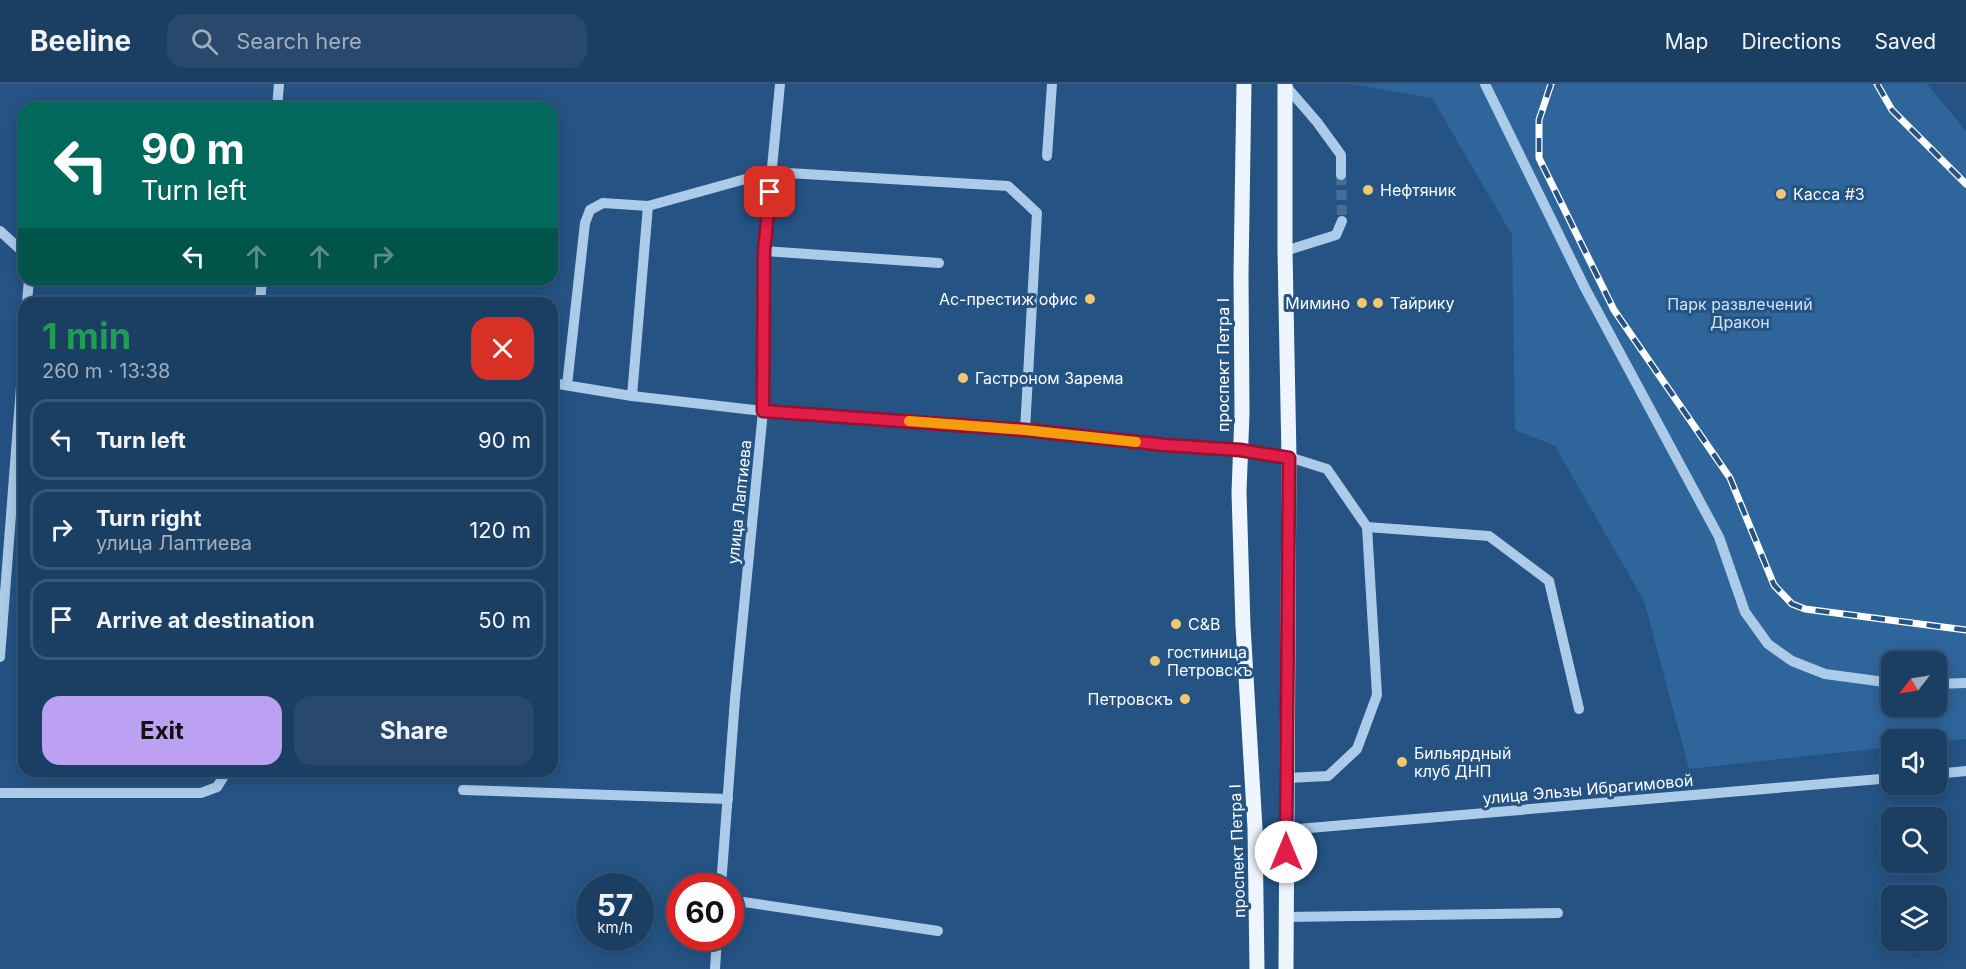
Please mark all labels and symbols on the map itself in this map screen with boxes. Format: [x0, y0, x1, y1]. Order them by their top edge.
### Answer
pin [744, 166, 795, 217]
place label: Нефтяник [1380, 180, 1457, 200]
marker: Нефтяник [1361, 183, 1375, 197]
place label: Касса #3 [1793, 184, 1865, 204]
marker: Касса #3 [1774, 187, 1788, 201]
place label: Ас-престиж офис [939, 289, 1078, 309]
marker: Ас-престиж офис [1083, 292, 1097, 306]
place label: Мимино [1285, 293, 1350, 313]
place label: Тайрику [1390, 293, 1455, 313]
park label: Парк развлечений Дракон [1667, 294, 1813, 332]
marker: Мимино [1355, 296, 1369, 310]
marker: Тайрику [1371, 296, 1385, 310]
street label: проспект Петра I [1213, 298, 1233, 432]
place label: Гастроном Зарема [975, 368, 1123, 388]
marker: Гастроном Зарема [956, 371, 970, 385]
street label: улица Лаптиева [723, 439, 755, 565]
place label: С&В [1188, 614, 1220, 634]
marker: С&В [1169, 617, 1183, 631]
place label: гостиница Петровскъ [1167, 642, 1252, 680]
north arrow [1881, 651, 1947, 717]
marker: гостиница Петровскъ [1148, 654, 1162, 668]
place label: Петровскъ [1088, 689, 1173, 709]
marker: Петровскъ [1178, 692, 1192, 706]
place label: Бильярдный клуб ДНП [1414, 743, 1511, 781]
marker: Бильярдный клуб ДНП [1395, 755, 1409, 769]
street label: улица Эльзы Ибрагимовой [1482, 770, 1694, 808]
street label: проспект Петра I [1225, 784, 1249, 918]
position arrow [1254, 820, 1318, 884]
speed limit sign: 60 [666, 873, 744, 951]

